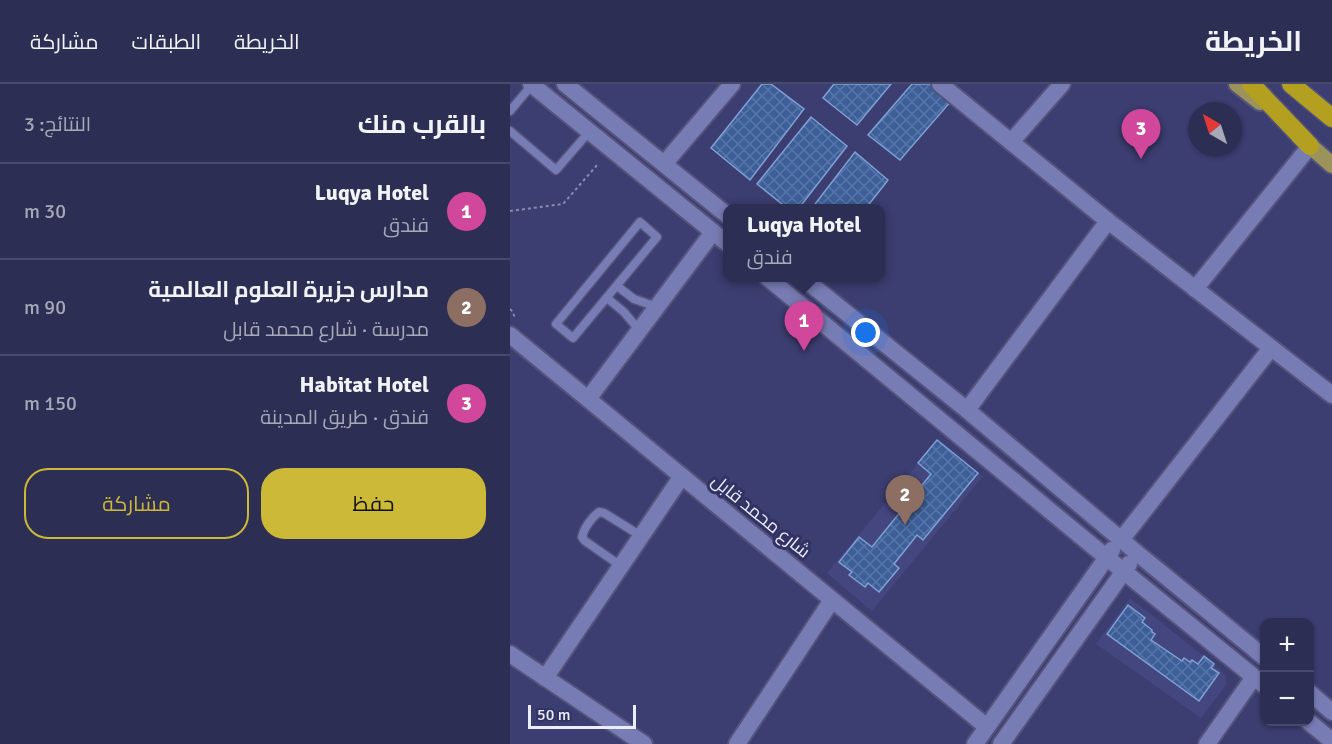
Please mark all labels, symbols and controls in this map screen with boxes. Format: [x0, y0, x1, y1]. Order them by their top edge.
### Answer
text: الخريطة [1205, 25, 1302, 59]
text: مشاركة [30, 29, 99, 55]
text: الطبقات [132, 29, 201, 55]
text: الخريطة [234, 29, 300, 55]
north arrow [1188, 102, 1242, 156]
text: بالقرب منك [358, 109, 486, 141]
pin: 3 [1122, 110, 1160, 159]
text: النتائج: 3 [24, 112, 91, 137]
text: Luqya Hotel [315, 179, 429, 206]
text: 30 m [24, 199, 66, 224]
text: 1 [461, 199, 472, 224]
popup [723, 204, 885, 282]
text: Luqya Hotel [747, 211, 861, 238]
text: فندق [383, 213, 429, 238]
text: فندق [747, 245, 793, 270]
text: مدارس جزيرة العلوم العالمية [148, 276, 429, 303]
text: 90 m [24, 295, 66, 320]
text: 2 [461, 295, 472, 320]
pin: 1 [784, 302, 824, 351]
text: مدرسة · شارع محمد قابل [223, 317, 429, 342]
your location [851, 318, 880, 347]
text: Habitat Hotel [300, 371, 429, 398]
text: 150 m [24, 391, 77, 416]
text: 3 [461, 391, 472, 416]
text: فندق · طريق المدينة [260, 405, 429, 430]
button: مشاركة [24, 468, 249, 539]
button: حفظ [261, 468, 486, 539]
street label: شارع محمد قابل [707, 470, 815, 563]
pin: 2 [886, 476, 924, 525]
map controls [1260, 618, 1314, 726]
button: + [1260, 618, 1314, 672]
button: − [1260, 672, 1314, 726]
scale bar [528, 702, 636, 730]
text: 50 m [537, 705, 571, 725]

